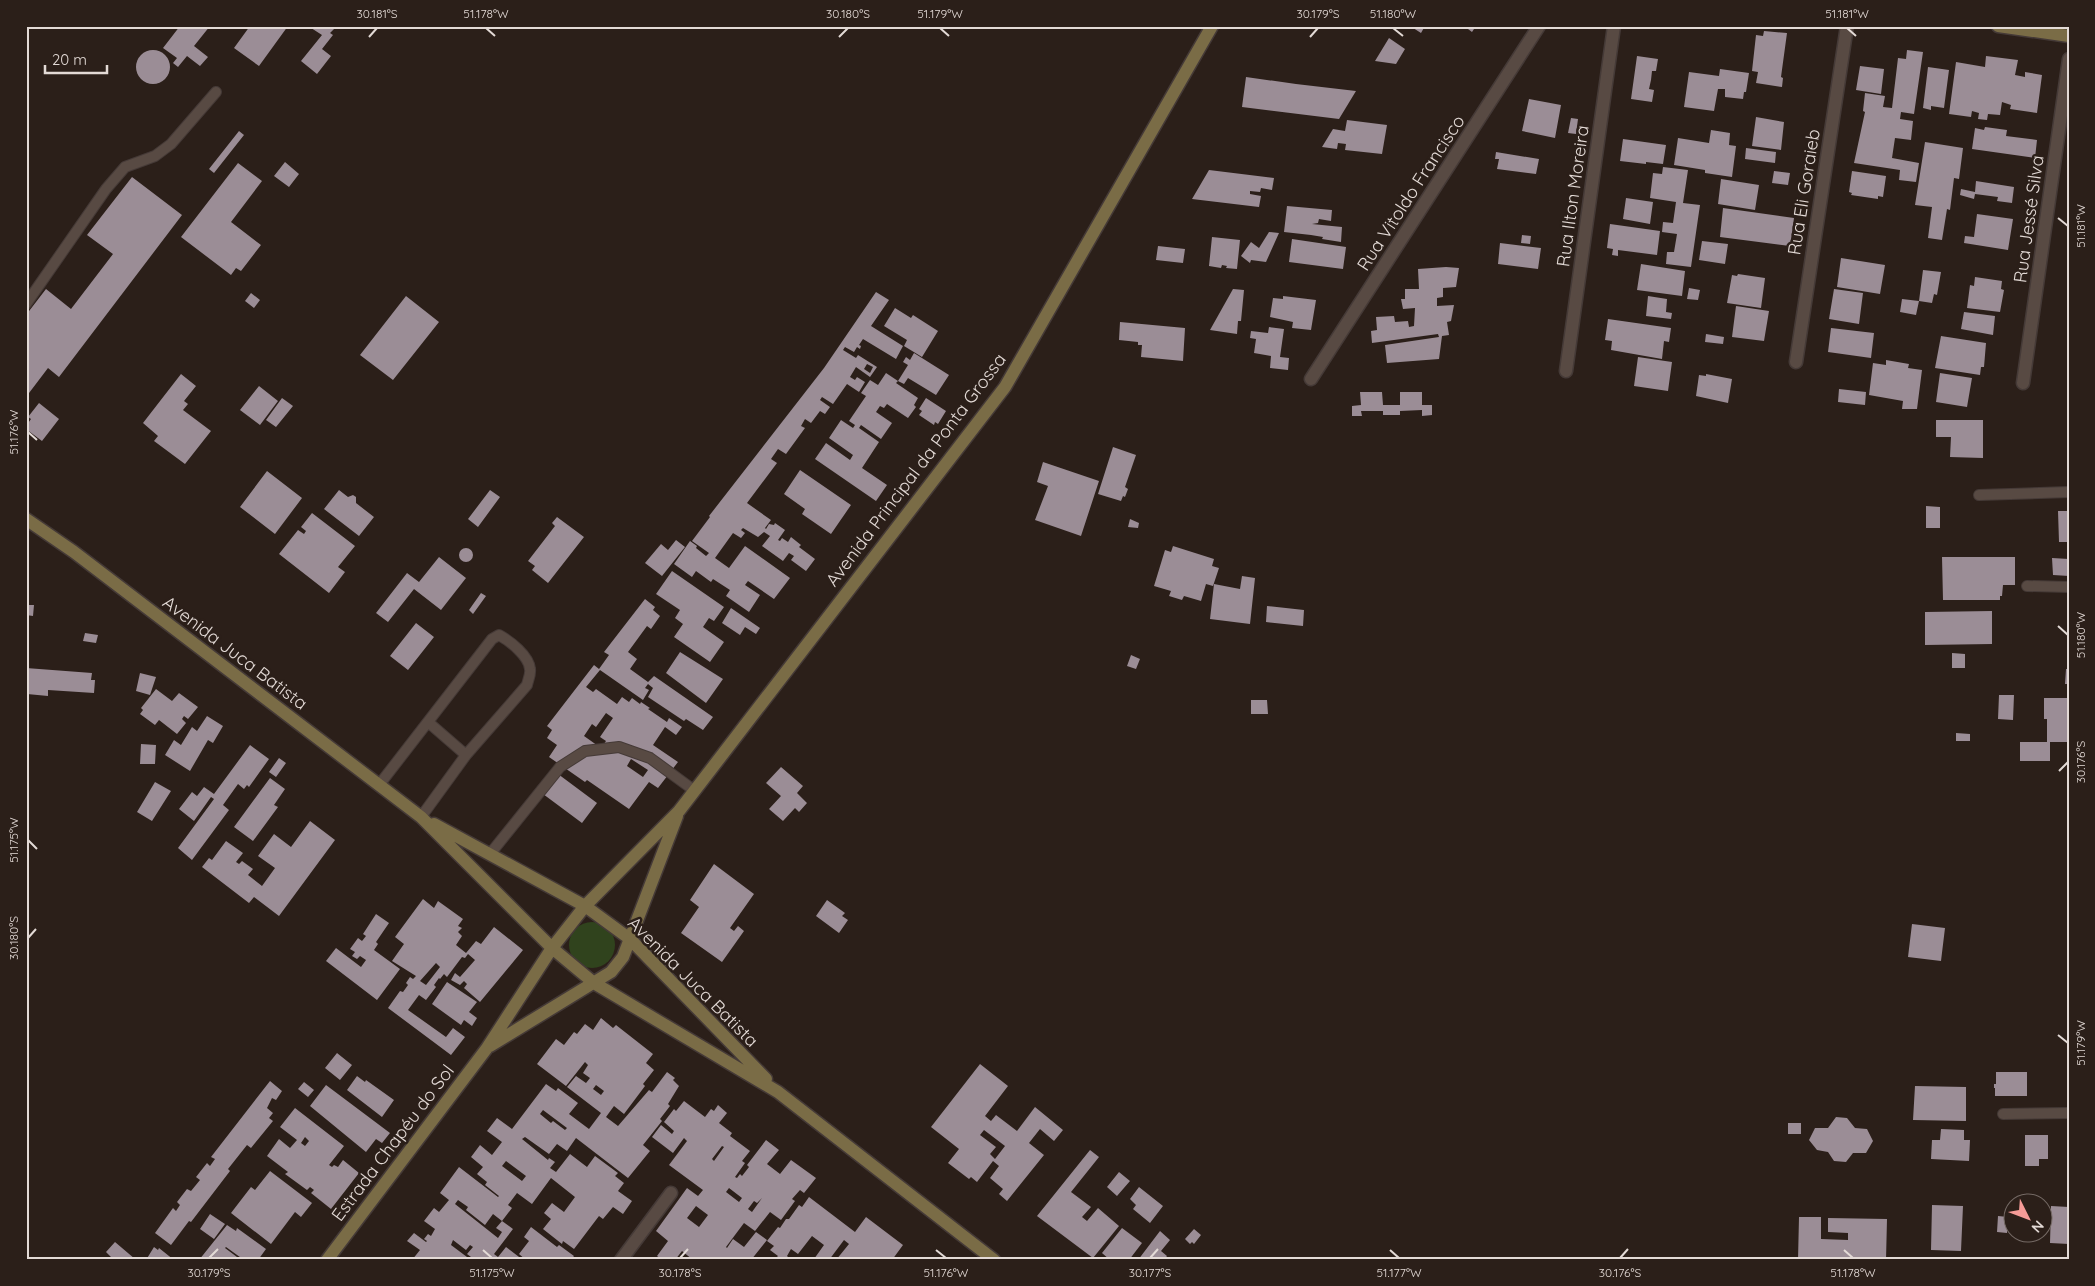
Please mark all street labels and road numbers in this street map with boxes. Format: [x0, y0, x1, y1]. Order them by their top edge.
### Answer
street label: Rua Vitoldo Francisco [1352, 110, 1470, 275]
street label: Rua Ilton Moreira [1551, 124, 1594, 268]
street label: Rua Eli Goraieb [1782, 127, 1825, 256]
street label: Rua Jessé Silva [2008, 154, 2049, 284]
street label: Avenida Principal da Ponta Grossa [820, 349, 1011, 591]
street label: Avenida Juca Batista [158, 591, 312, 715]
street label: Avenida Juca Batista [623, 911, 764, 1052]
street label: Estrada Chapéu do Sol [326, 1060, 459, 1226]

